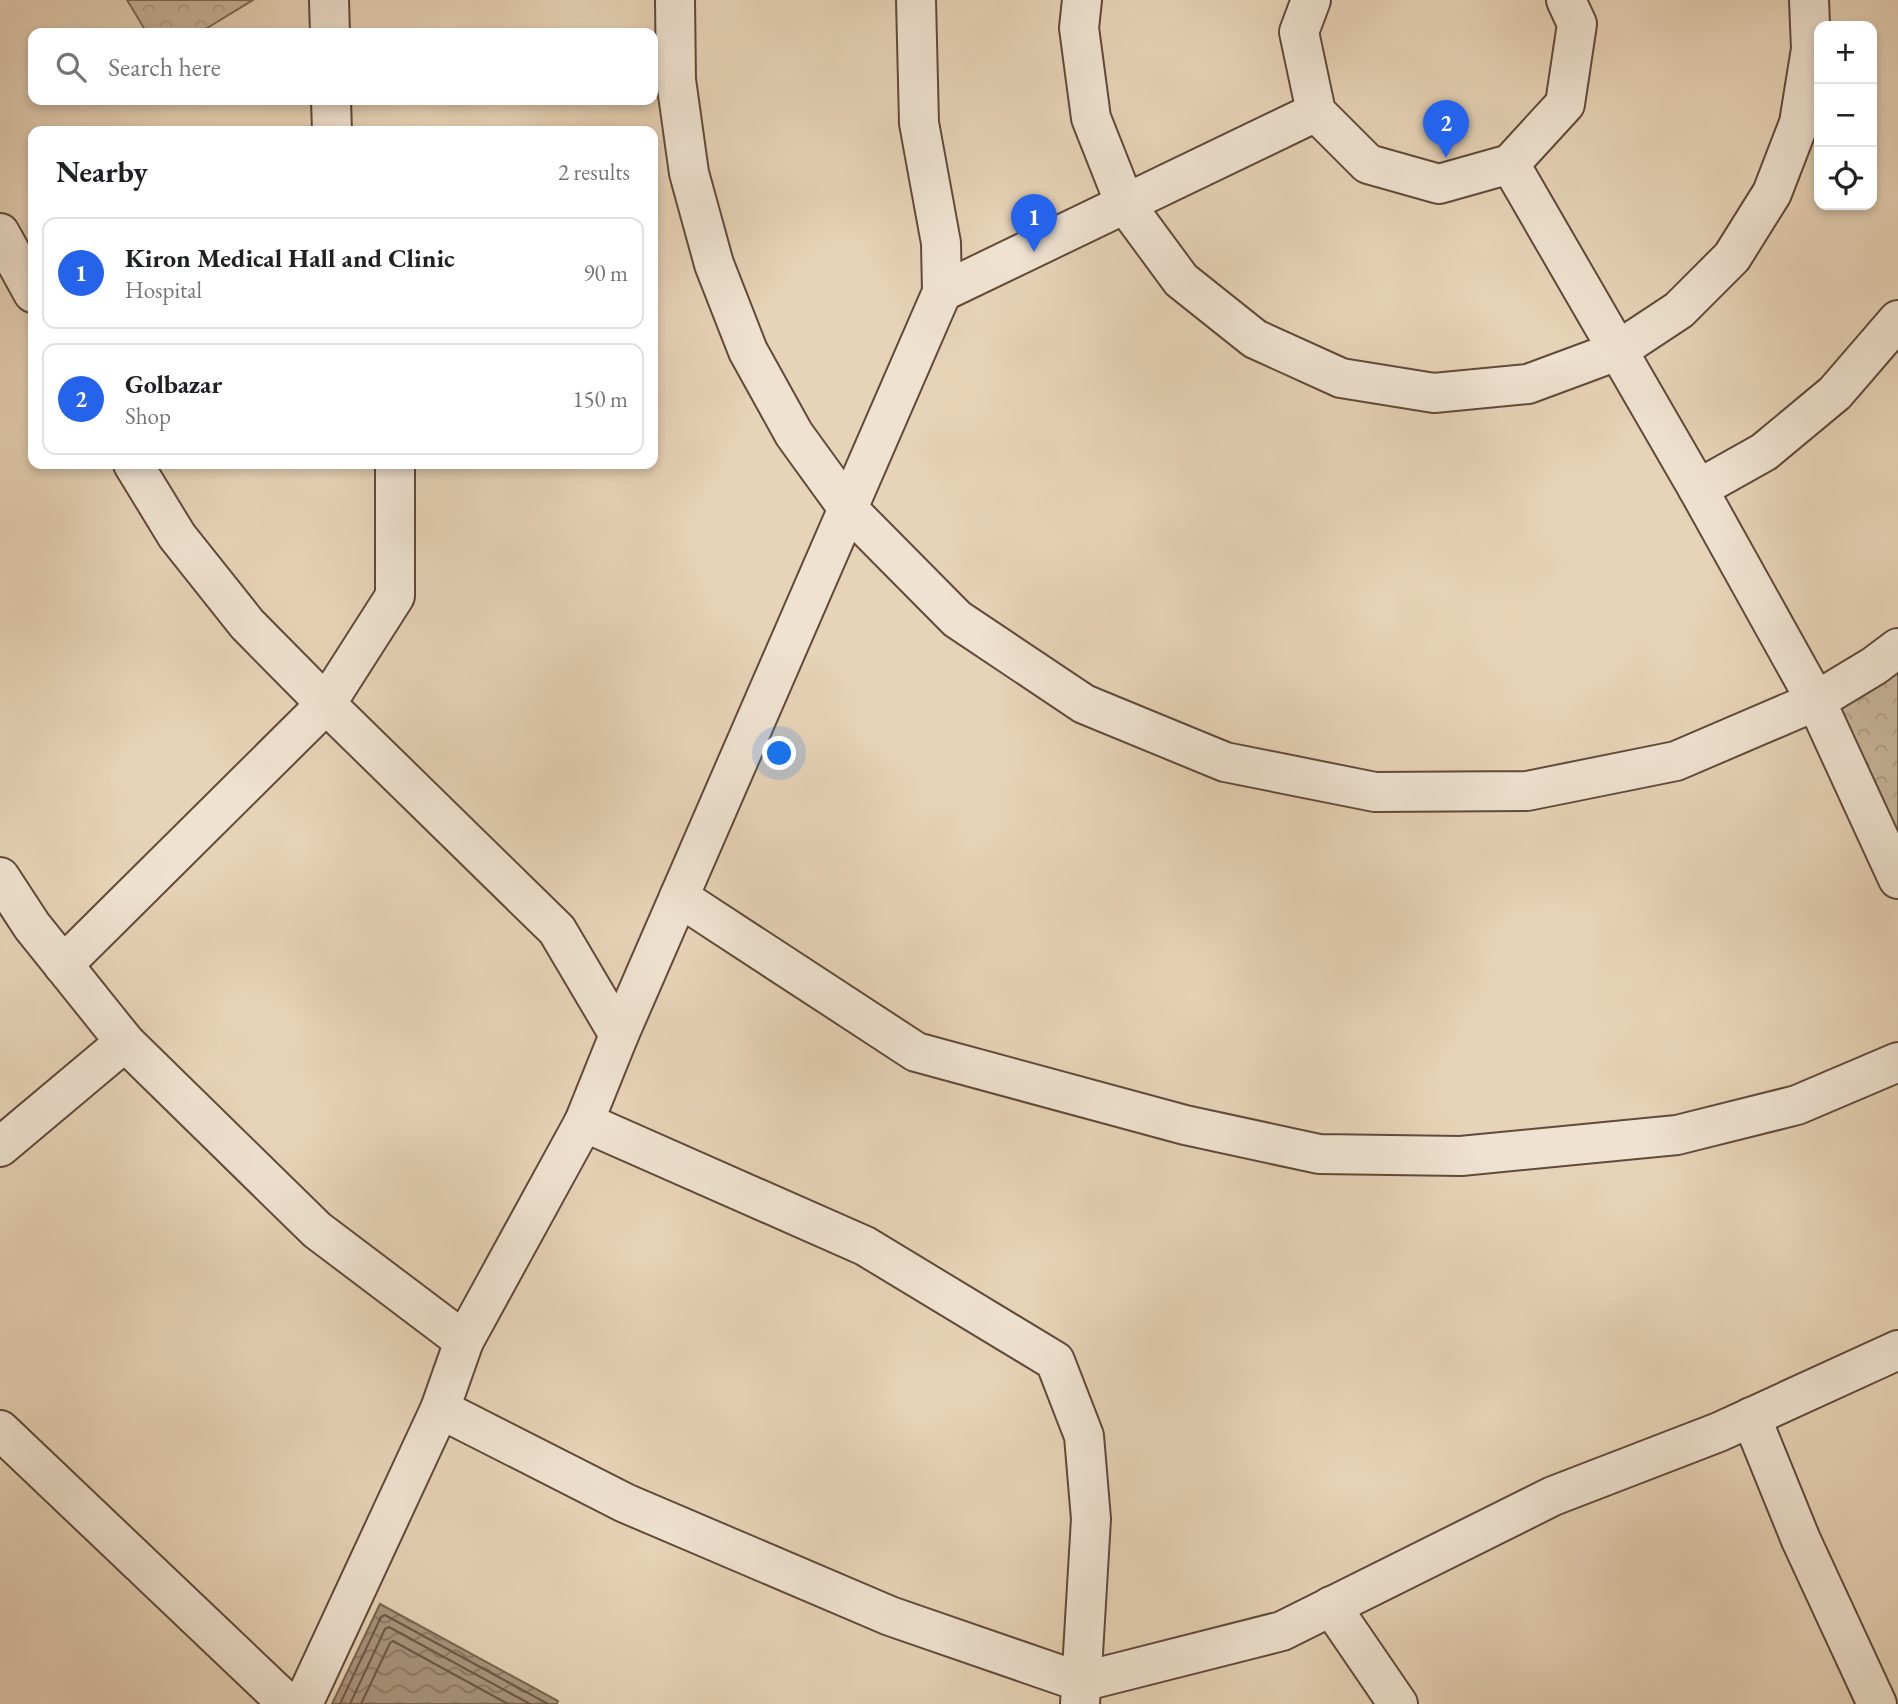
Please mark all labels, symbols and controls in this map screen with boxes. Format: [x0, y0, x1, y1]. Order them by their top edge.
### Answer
map controls [1814, 21, 1877, 210]
button: + [1814, 21, 1877, 84]
search box [28, 28, 658, 105]
icon: search [52, 48, 90, 86]
text: Search here [108, 50, 221, 84]
button: − [1814, 84, 1877, 147]
pin: 2 [1423, 100, 1469, 158]
button: locate [1814, 147, 1877, 210]
text: Nearby [56, 152, 148, 191]
text: 2 results [558, 157, 630, 187]
pin: 1 [1011, 194, 1057, 252]
text: Kiron Medical Hall and Clinic [125, 241, 455, 275]
text: 1 [75, 258, 87, 288]
text: 90 m [583, 258, 628, 288]
text: Hospital [125, 275, 202, 305]
text: Golbazar [125, 367, 222, 401]
text: 2 [75, 384, 87, 414]
text: 150 m [572, 384, 628, 414]
text: Shop [125, 401, 171, 431]
your location [762, 736, 796, 770]

